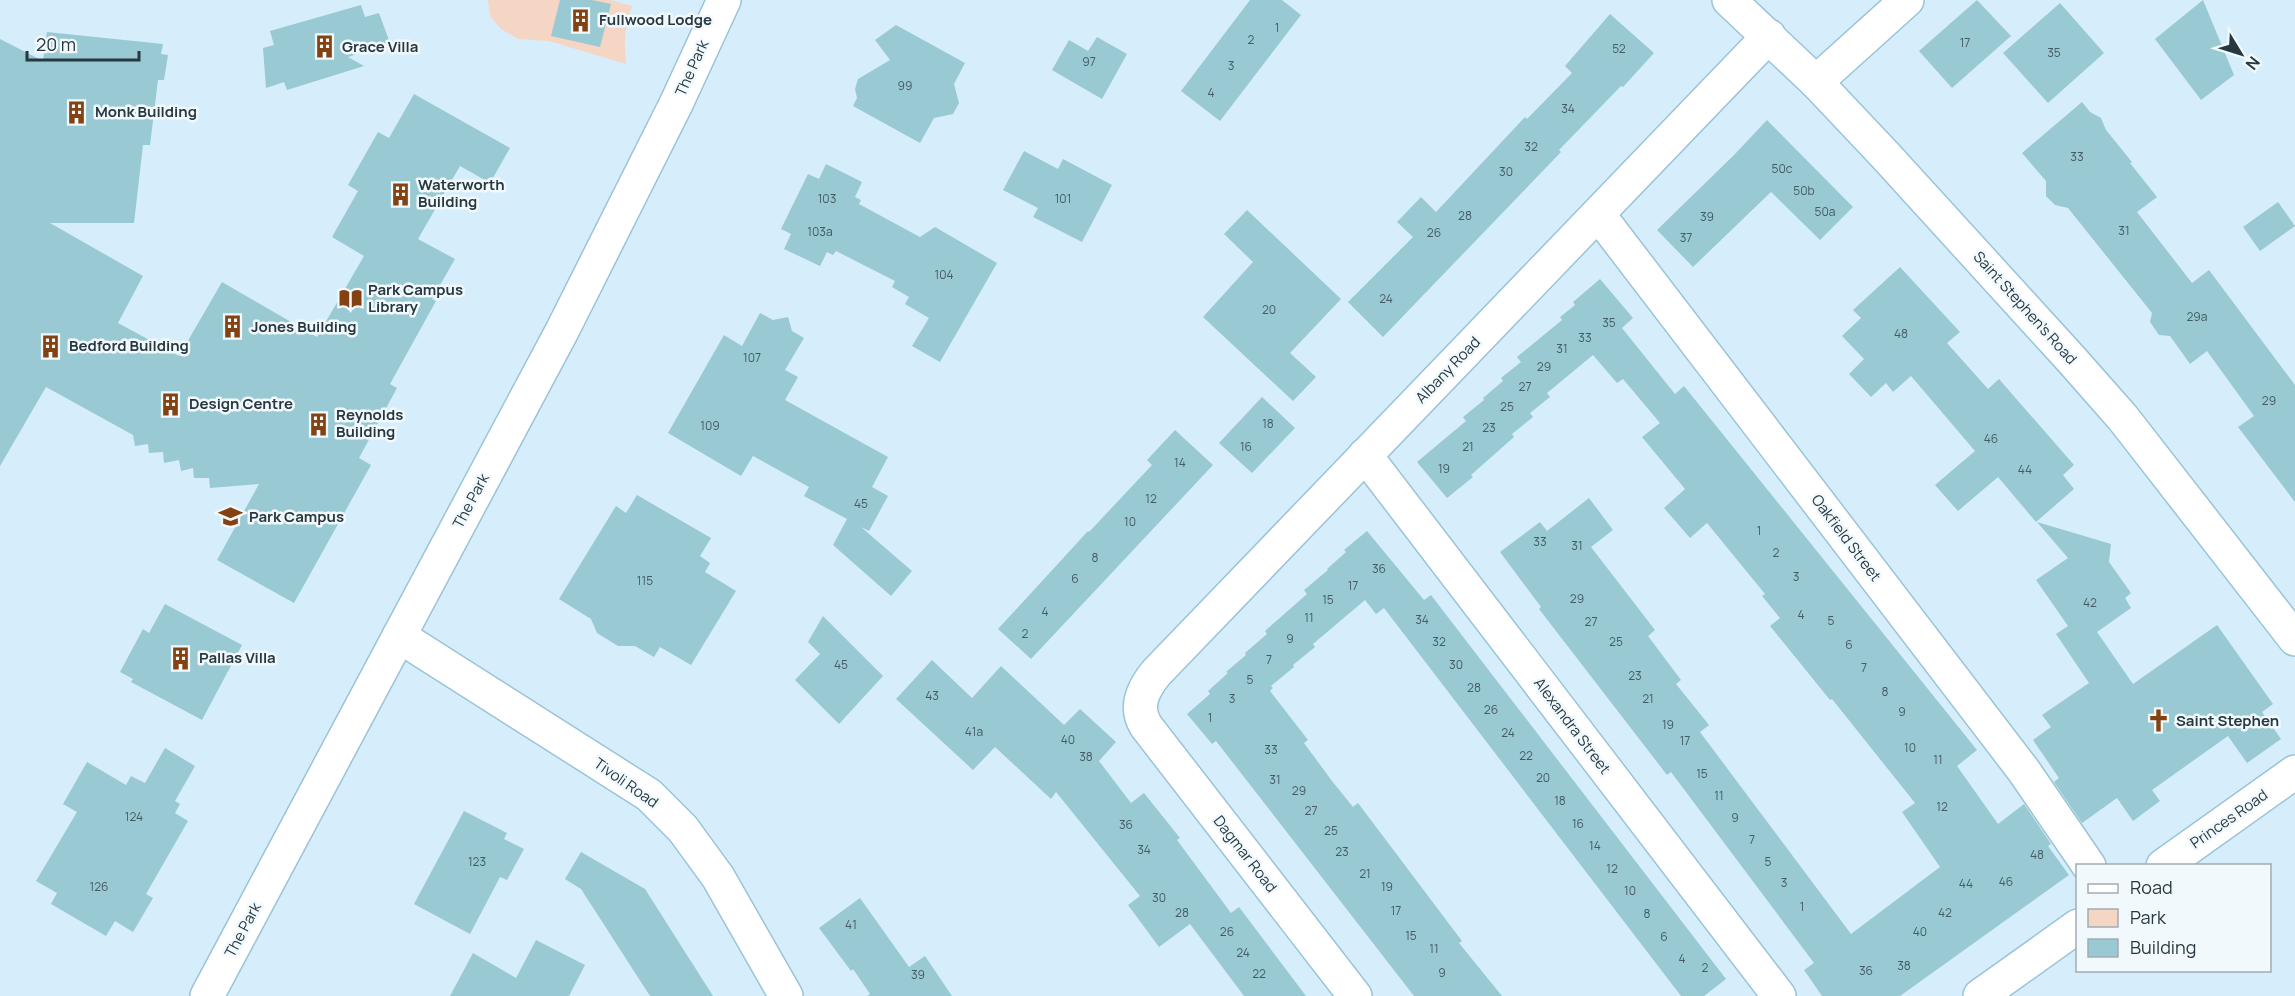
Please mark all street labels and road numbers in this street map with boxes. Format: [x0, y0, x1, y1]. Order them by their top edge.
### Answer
street label: The Park [670, 36, 713, 99]
street label: Saint Stephen's Road [1969, 247, 2082, 369]
street label: Albany Road [1410, 332, 1485, 408]
street label: The Park [447, 469, 494, 532]
street label: Oakfield Street [1807, 490, 1886, 586]
street label: Alexandra Street [1529, 673, 1616, 778]
street label: Tivoli Road [590, 753, 663, 812]
street label: Princes Road [2186, 784, 2272, 853]
street label: Dagmar Road [1209, 811, 1282, 897]
street label: The Park [219, 898, 266, 961]

